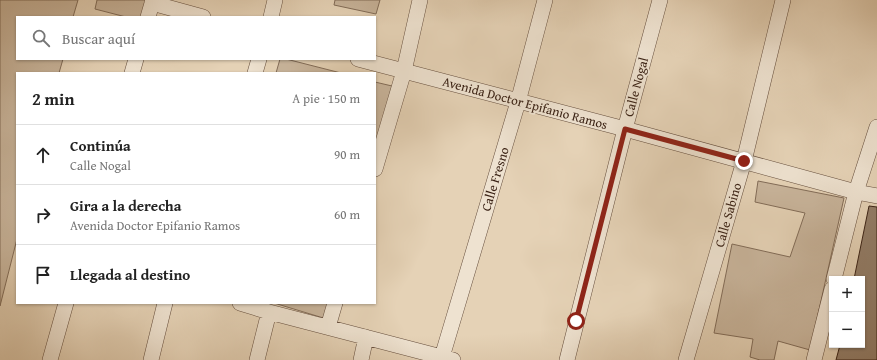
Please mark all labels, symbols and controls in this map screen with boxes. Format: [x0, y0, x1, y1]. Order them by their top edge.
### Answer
search box [16, 16, 376, 60]
icon: search [30, 27, 52, 49]
text: Buscar aquí [62, 28, 135, 49]
street label: Calle Nogal [619, 55, 653, 119]
street label: Avenida Doctor Epifanio Ramos [440, 72, 610, 134]
text: 2 min [32, 86, 74, 111]
text: A pie · 150 m [292, 89, 360, 108]
text: Continúa [70, 135, 131, 156]
icon: ahead [32, 144, 54, 166]
street label: Calle Fresno [476, 144, 514, 213]
text: 90 m [334, 145, 360, 164]
route end [735, 152, 753, 170]
text: Calle Nogal [70, 156, 131, 175]
street label: Calle Sabino [710, 180, 746, 249]
text: Gira a la derecha [70, 195, 181, 216]
icon: right [32, 204, 54, 226]
text: 60 m [334, 205, 360, 224]
text: Avenida Doctor Epifanio Ramos [70, 216, 240, 235]
icon: arrive [32, 264, 54, 286]
text: Llegada al destino [70, 264, 190, 285]
map controls [829, 276, 865, 348]
button: + [829, 276, 865, 312]
route start [567, 312, 585, 330]
button: − [829, 312, 865, 348]

